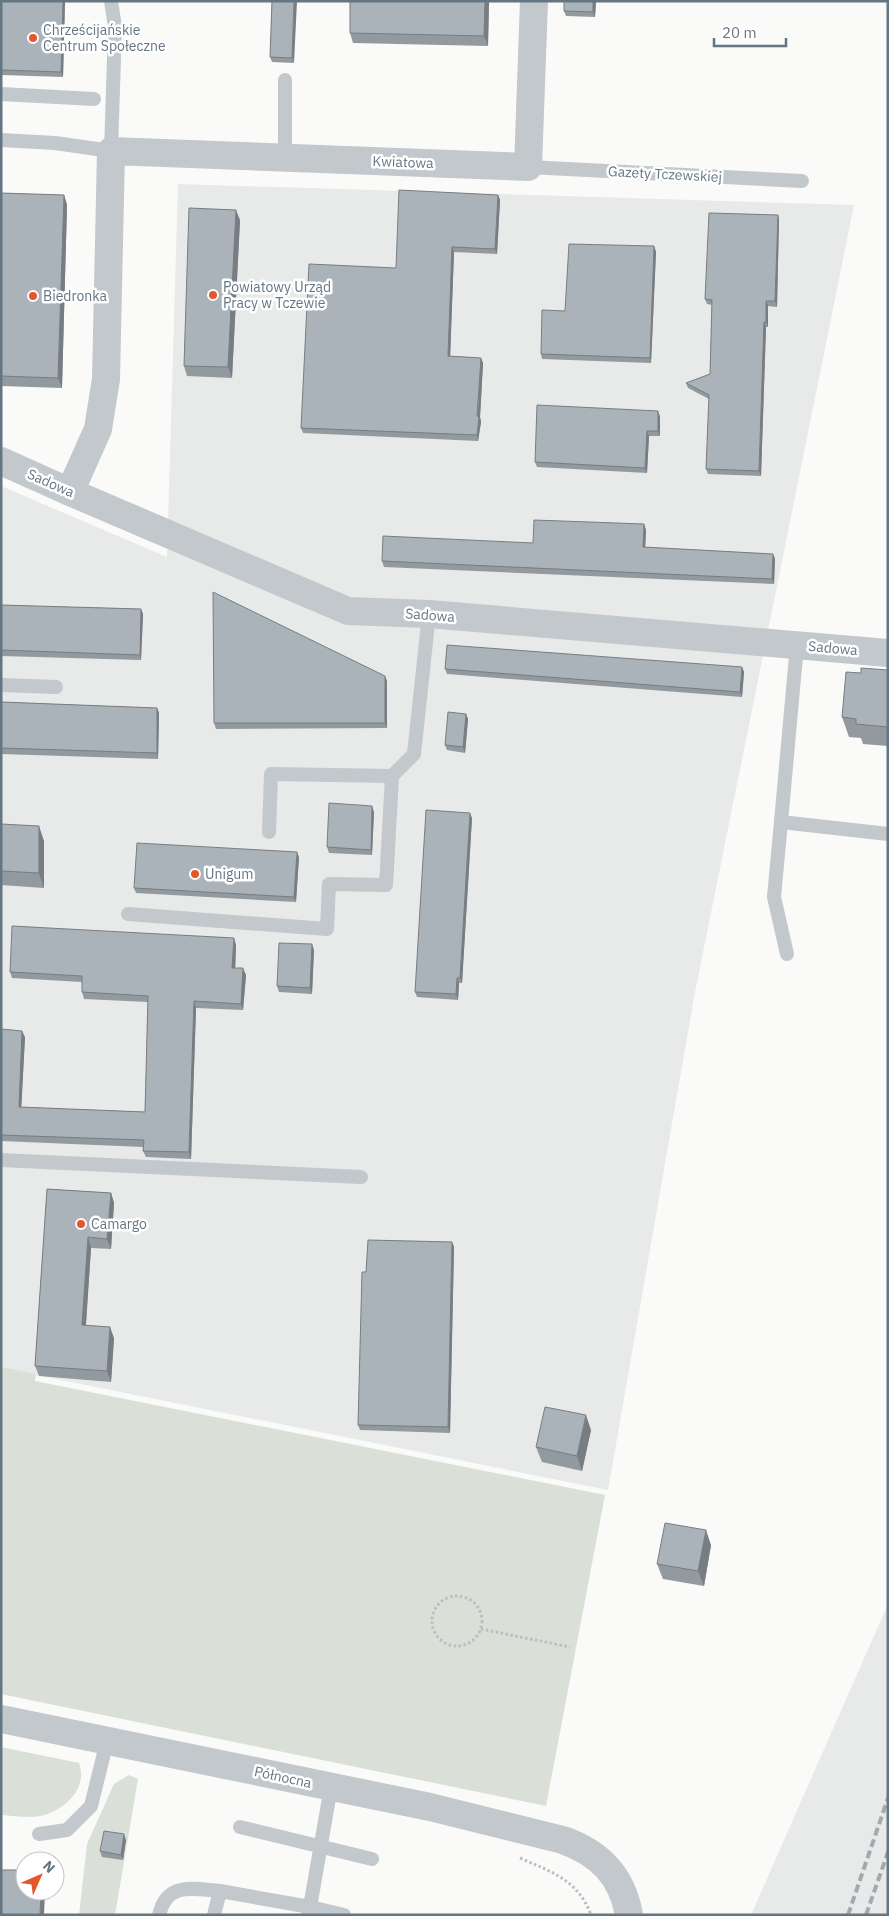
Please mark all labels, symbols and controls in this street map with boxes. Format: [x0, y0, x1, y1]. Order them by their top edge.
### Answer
scale bar [714, 15, 786, 47]
place label: Chrześcijańskie Centrum Społeczne [43, 21, 166, 55]
text: 20 m [722, 23, 757, 42]
marker: Chrześcijańskie Centrum Społeczne [27, 32, 39, 44]
street label: Kwiatowa [372, 152, 434, 172]
street label: Gazety Tczewskiej [608, 162, 722, 186]
place label: Powiatowy Urząd Pracy w Tczewie [223, 278, 331, 312]
place label: Biedronka [43, 287, 108, 305]
marker: Powiatowy Urząd Pracy w Tczewie [207, 289, 219, 301]
marker: Biedronka [27, 290, 39, 302]
street label: Sadowa [25, 465, 78, 502]
street label: Sadowa [405, 604, 456, 626]
street label: Sadowa [808, 637, 859, 659]
place label: Unigum [205, 865, 253, 883]
marker: Unigum [189, 868, 201, 880]
place label: Camargo [91, 1215, 147, 1233]
marker: Camargo [75, 1218, 87, 1230]
street label: Północna [253, 1762, 314, 1792]
north arrow [15, 1851, 65, 1901]
text: N [39, 1857, 59, 1877]

